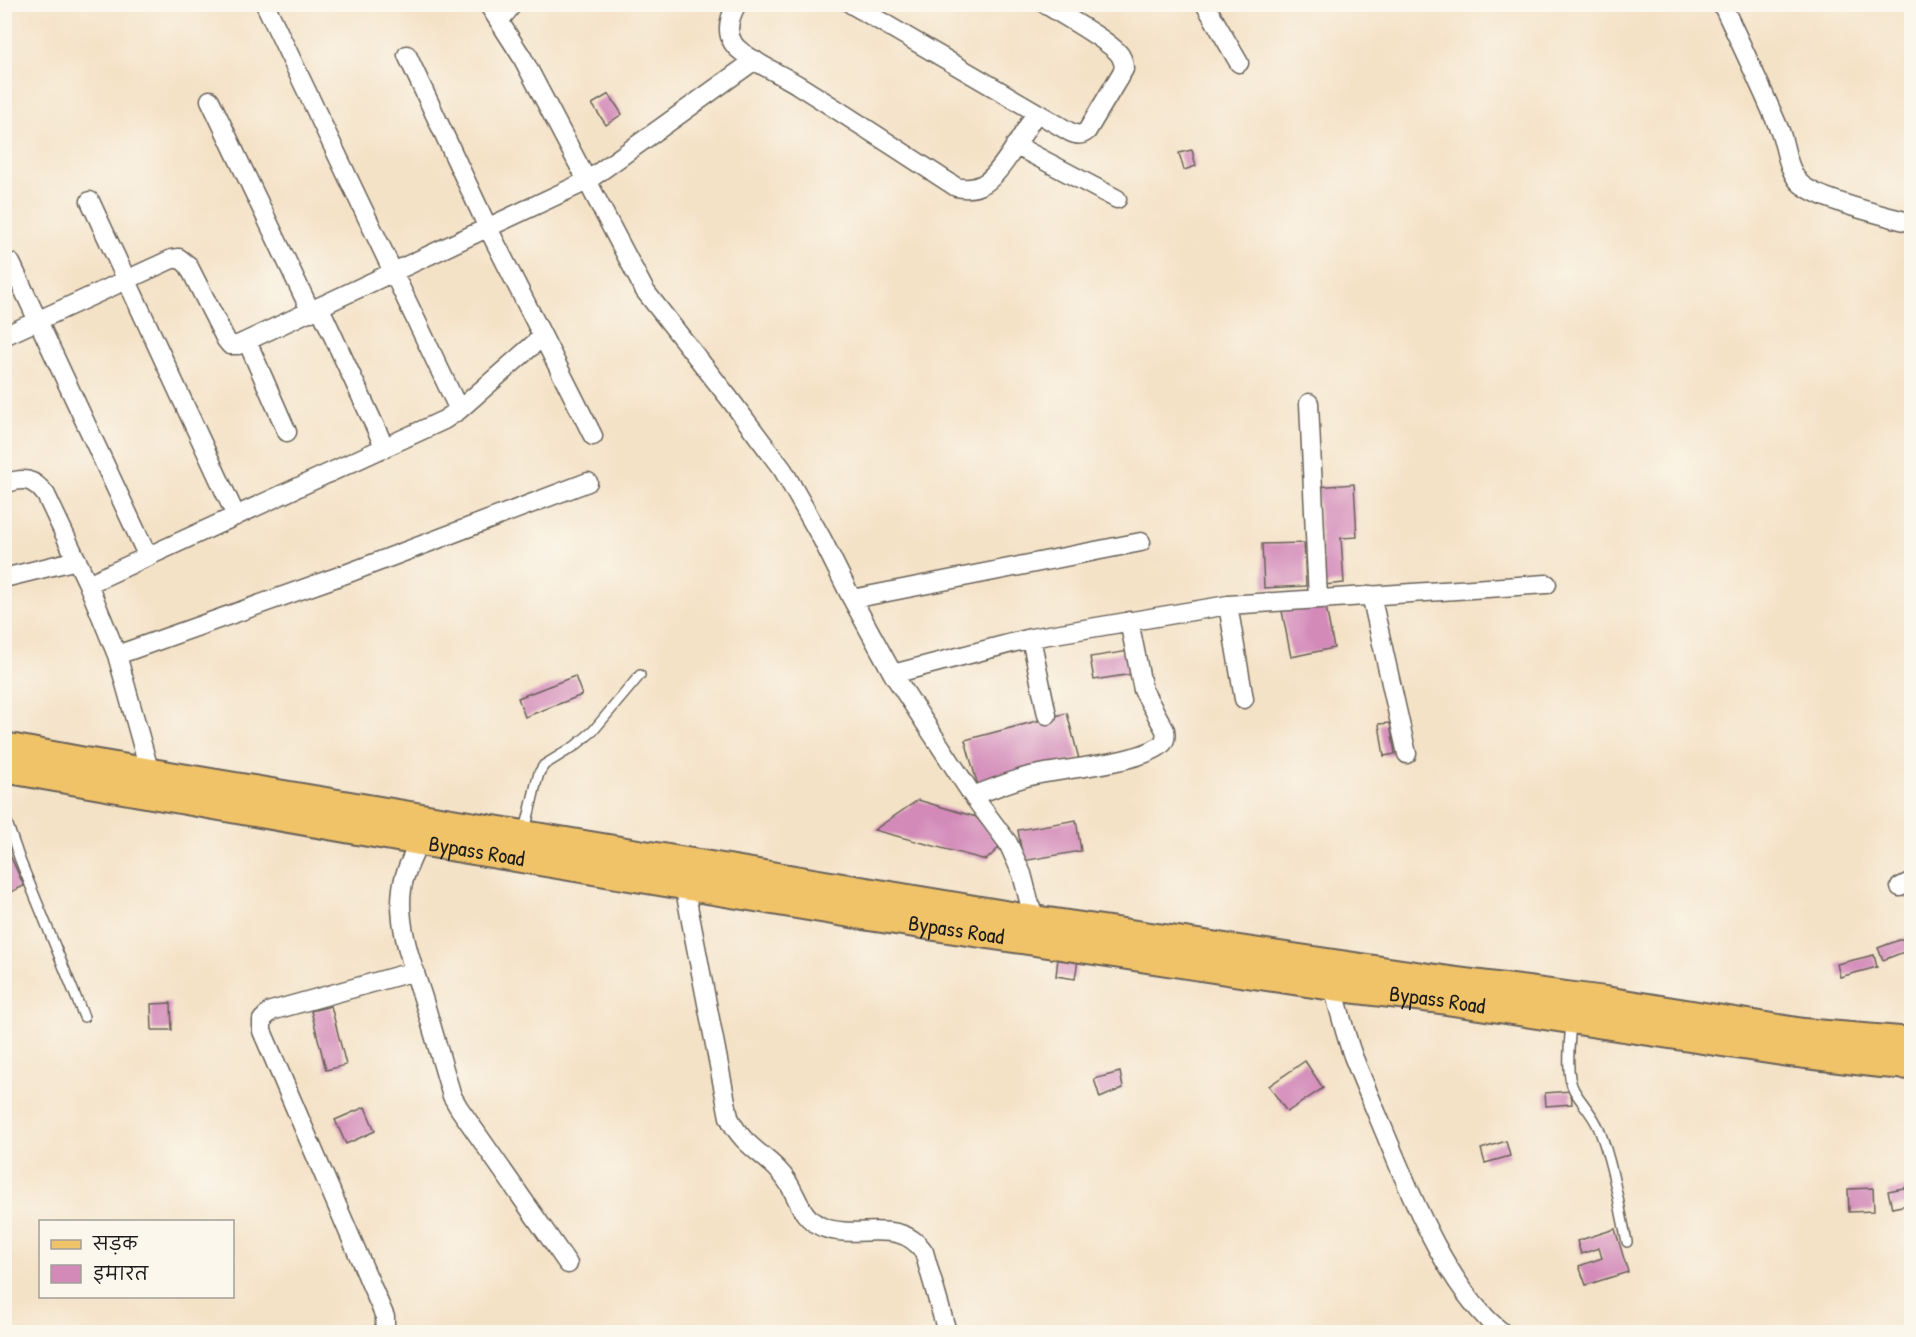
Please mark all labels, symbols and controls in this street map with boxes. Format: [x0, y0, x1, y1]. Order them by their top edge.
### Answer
street label: Bypass Road [427, 828, 527, 873]
street label: Bypass Road [906, 907, 1007, 951]
street label: Bypass Road [1388, 978, 1488, 1021]
legend [39, 1220, 234, 1298]
text: सड़क [92, 1231, 138, 1256]
text: इमारत [93, 1261, 149, 1286]

